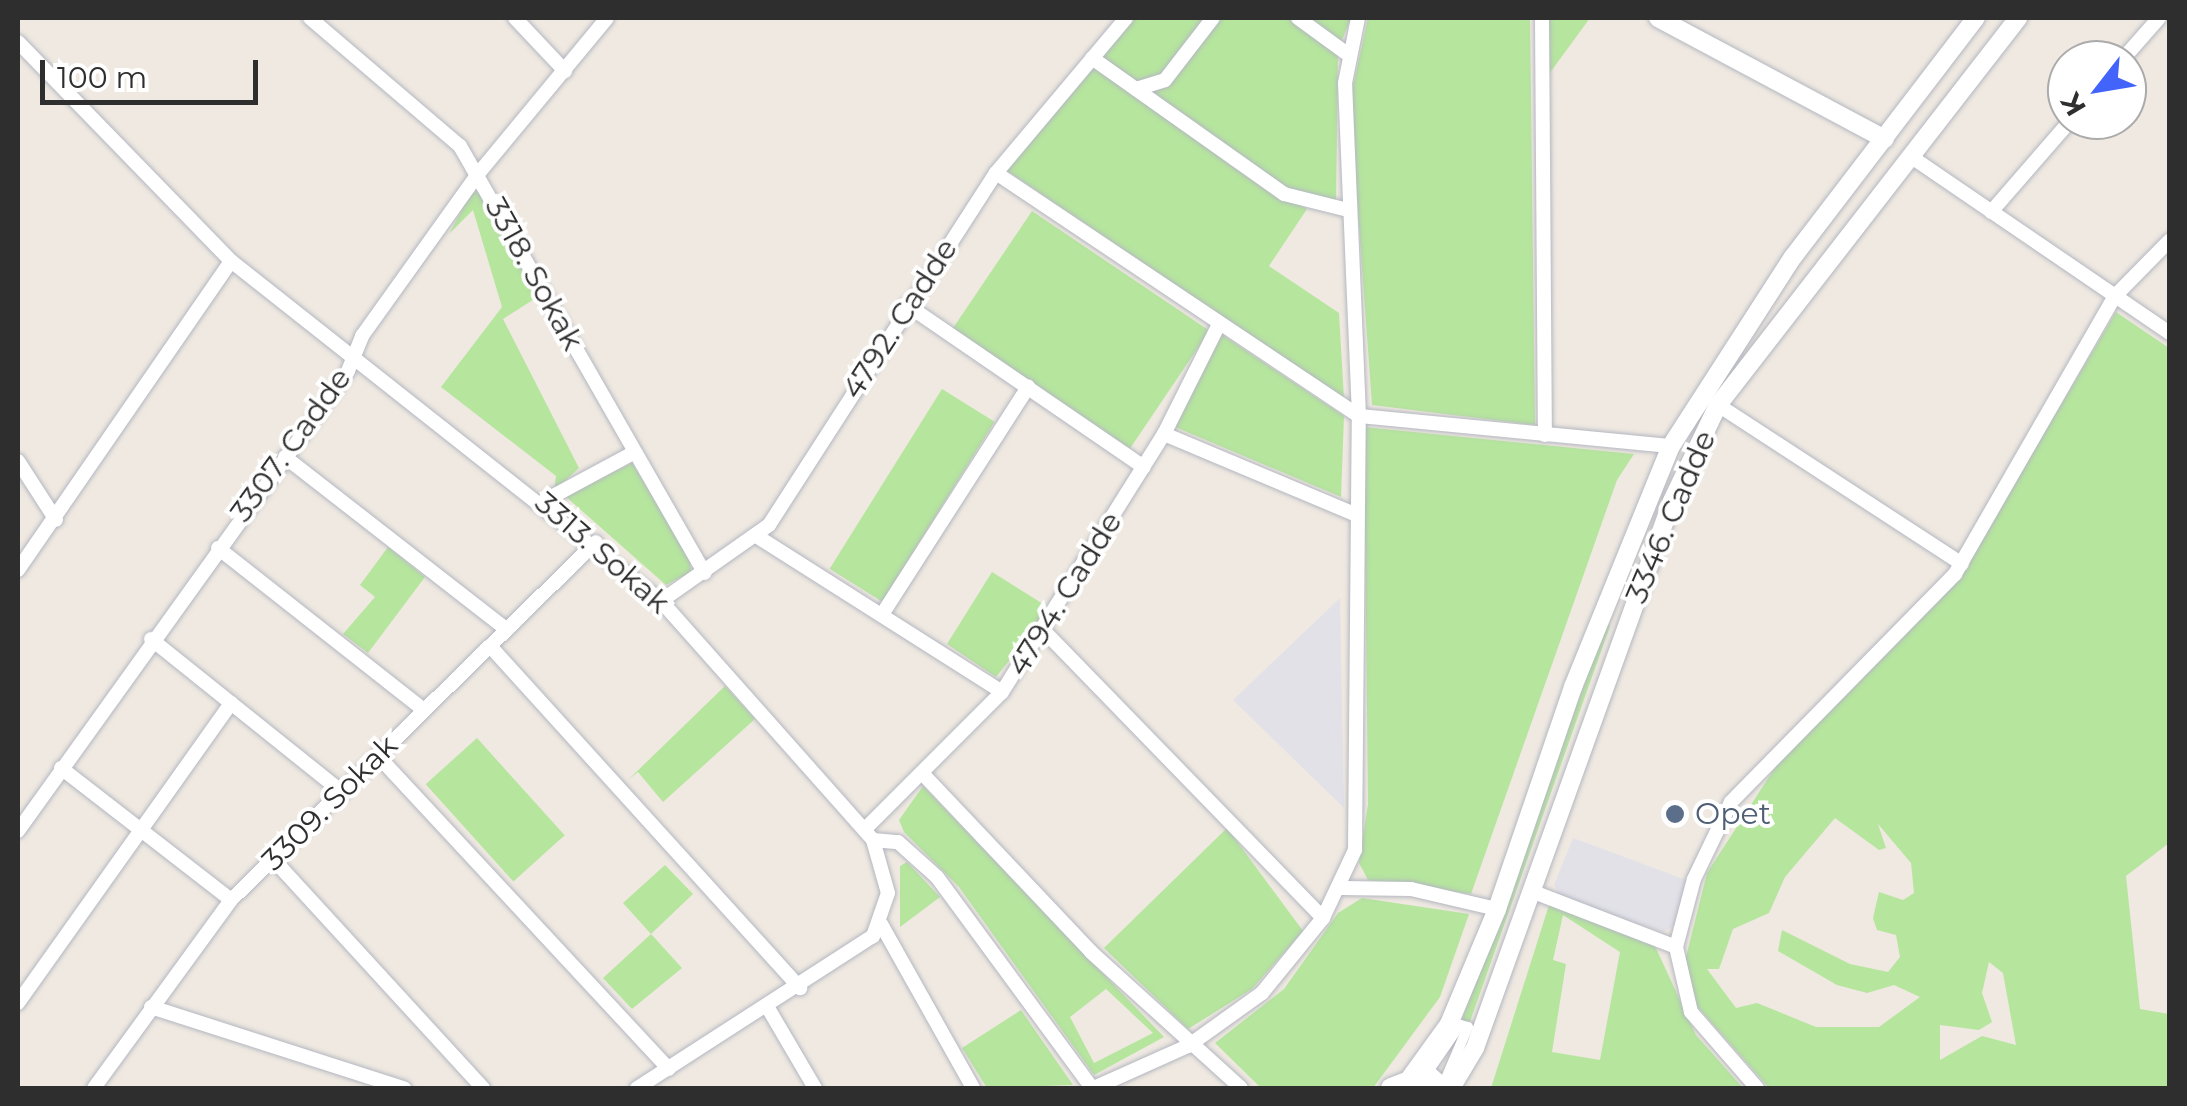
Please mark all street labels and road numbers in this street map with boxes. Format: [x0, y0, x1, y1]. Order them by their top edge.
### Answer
street label: 3318. Sokak [477, 191, 591, 357]
street label: 4792. Cadde [835, 232, 965, 406]
street label: 3307. Cadde [223, 361, 359, 529]
street label: 3346. Cadde [1619, 425, 1723, 609]
street label: 3313. Sokak [527, 485, 677, 621]
street label: 4794. Cadde [1000, 505, 1130, 683]
street label: 3309. Sokak [255, 728, 405, 878]

